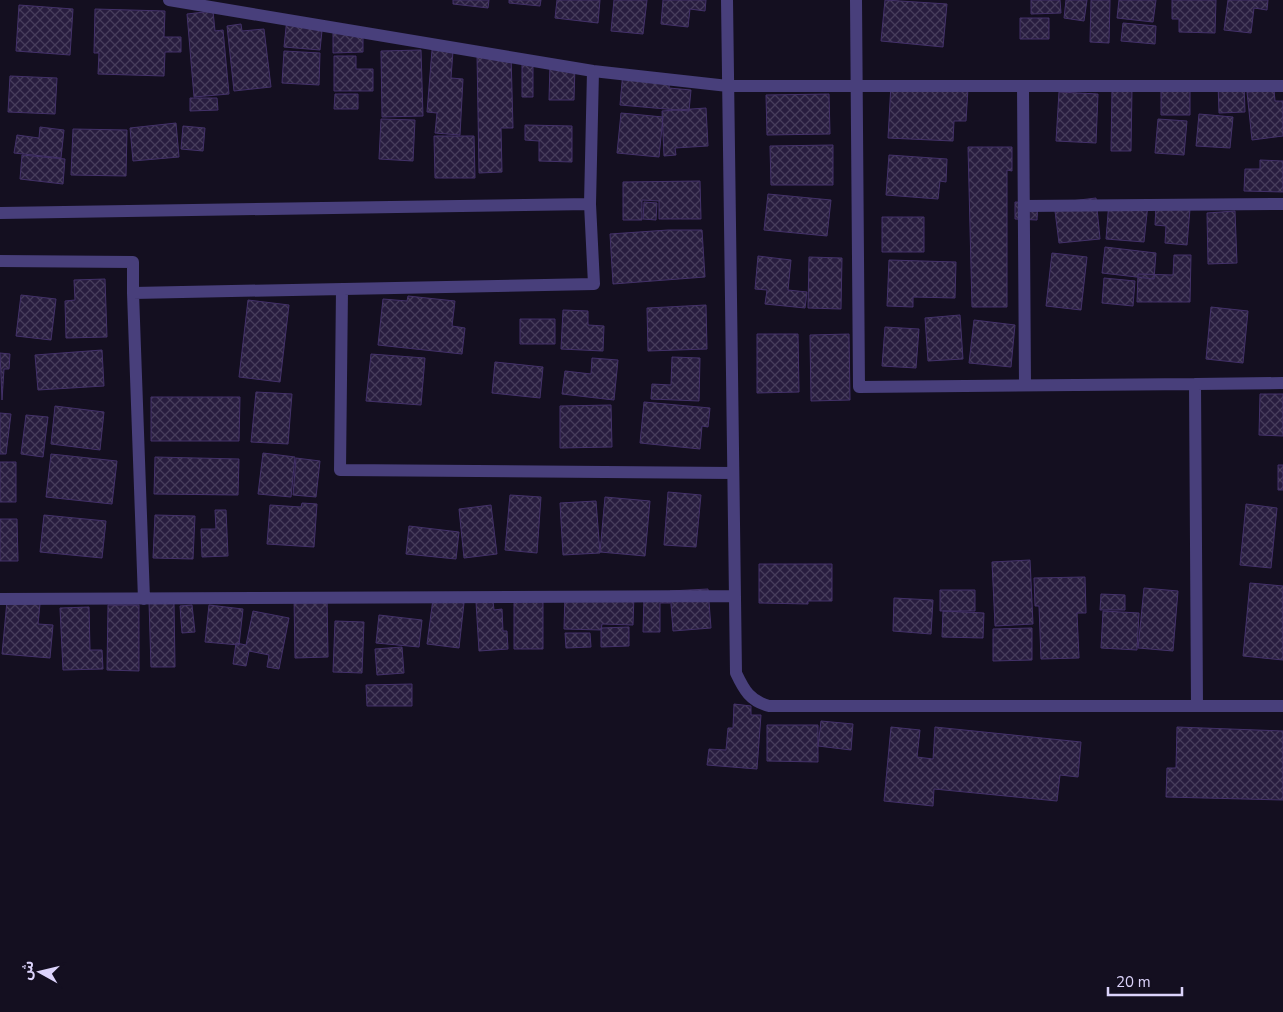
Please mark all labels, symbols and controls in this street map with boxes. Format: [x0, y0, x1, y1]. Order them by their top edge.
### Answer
north arrow [15, 947, 65, 997]
text: ش [17, 959, 38, 981]
scale bar [1108, 964, 1182, 996]
text: 20 m [1116, 972, 1151, 992]

